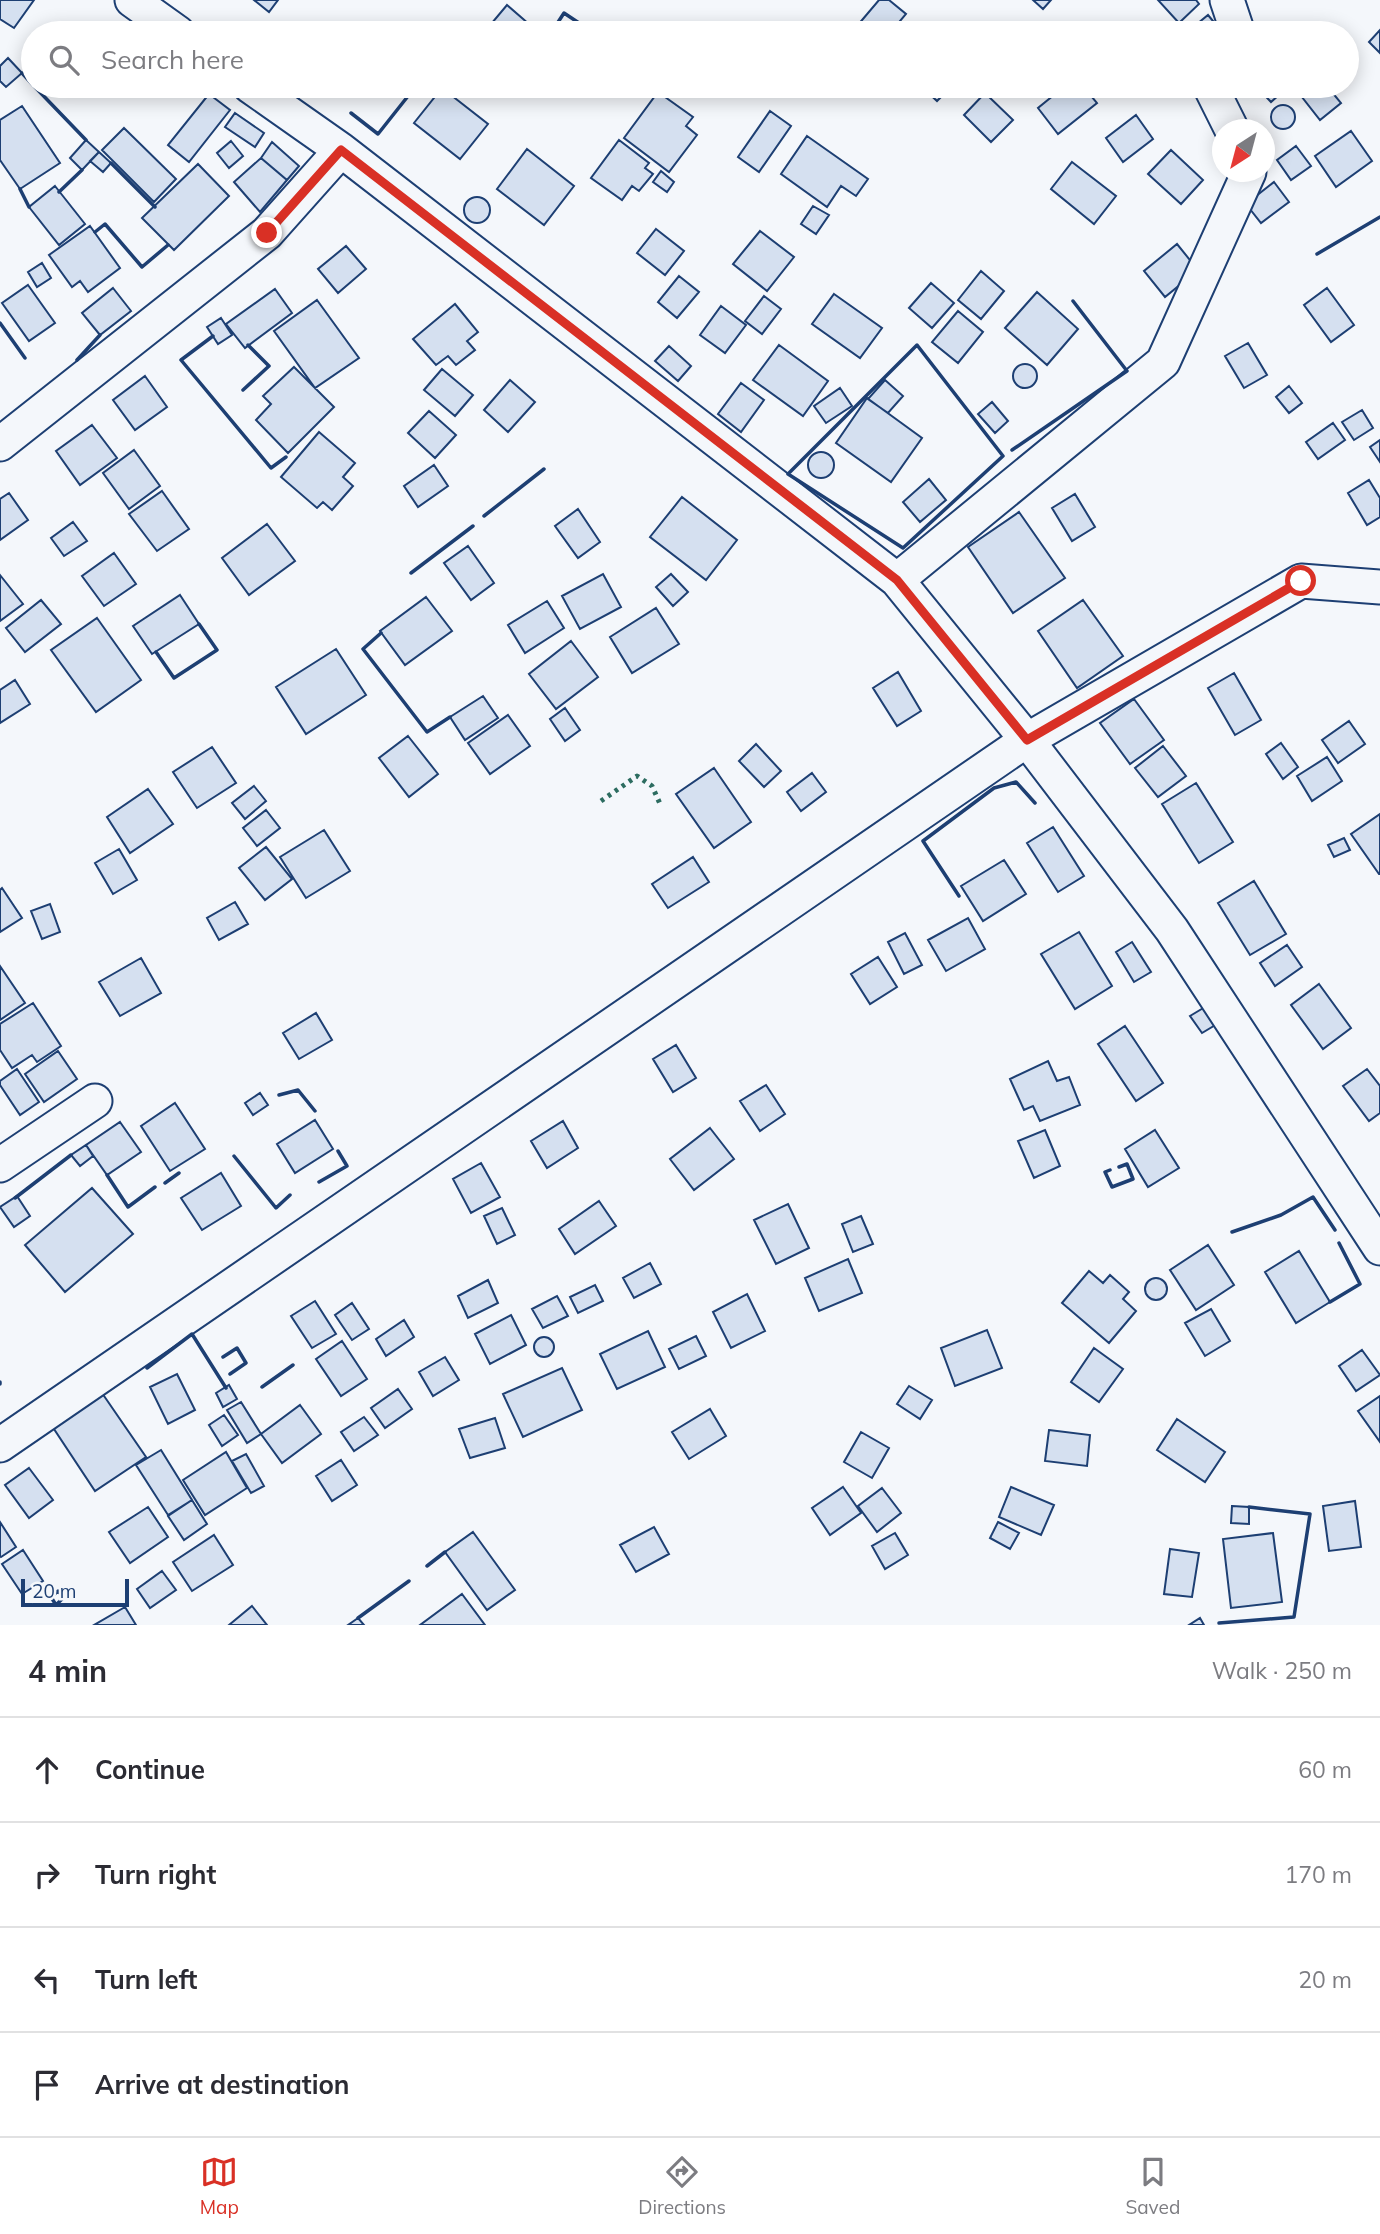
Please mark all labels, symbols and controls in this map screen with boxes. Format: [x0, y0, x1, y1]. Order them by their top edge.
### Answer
search box [21, 21, 1359, 98]
icon: search [45, 41, 83, 79]
text: Search here [101, 43, 244, 76]
north arrow [1212, 119, 1275, 182]
route end [251, 217, 282, 248]
route start [1285, 565, 1316, 596]
scale bar [21, 1576, 130, 1608]
text: 20 m [32, 1579, 76, 1603]
text: 4 min [28, 1652, 107, 1690]
text: Walk · 250 m [1212, 1656, 1352, 1685]
icon: ahead [28, 1751, 66, 1789]
text: Continue [95, 1753, 205, 1786]
text: 60 m [1298, 1755, 1352, 1784]
icon: right [28, 1856, 66, 1894]
text: Turn right [95, 1858, 216, 1891]
text: 170 m [1284, 1860, 1352, 1889]
icon: left [28, 1961, 66, 1999]
text: Turn left [95, 1963, 197, 1996]
text: 20 m [1298, 1965, 1352, 1994]
icon: arrive [28, 2066, 66, 2104]
text: Arrive at destination [95, 2068, 350, 2101]
tab: Map [200, 2153, 239, 2219]
tab: Directions [638, 2153, 726, 2219]
tab: Saved [1125, 2153, 1180, 2219]

